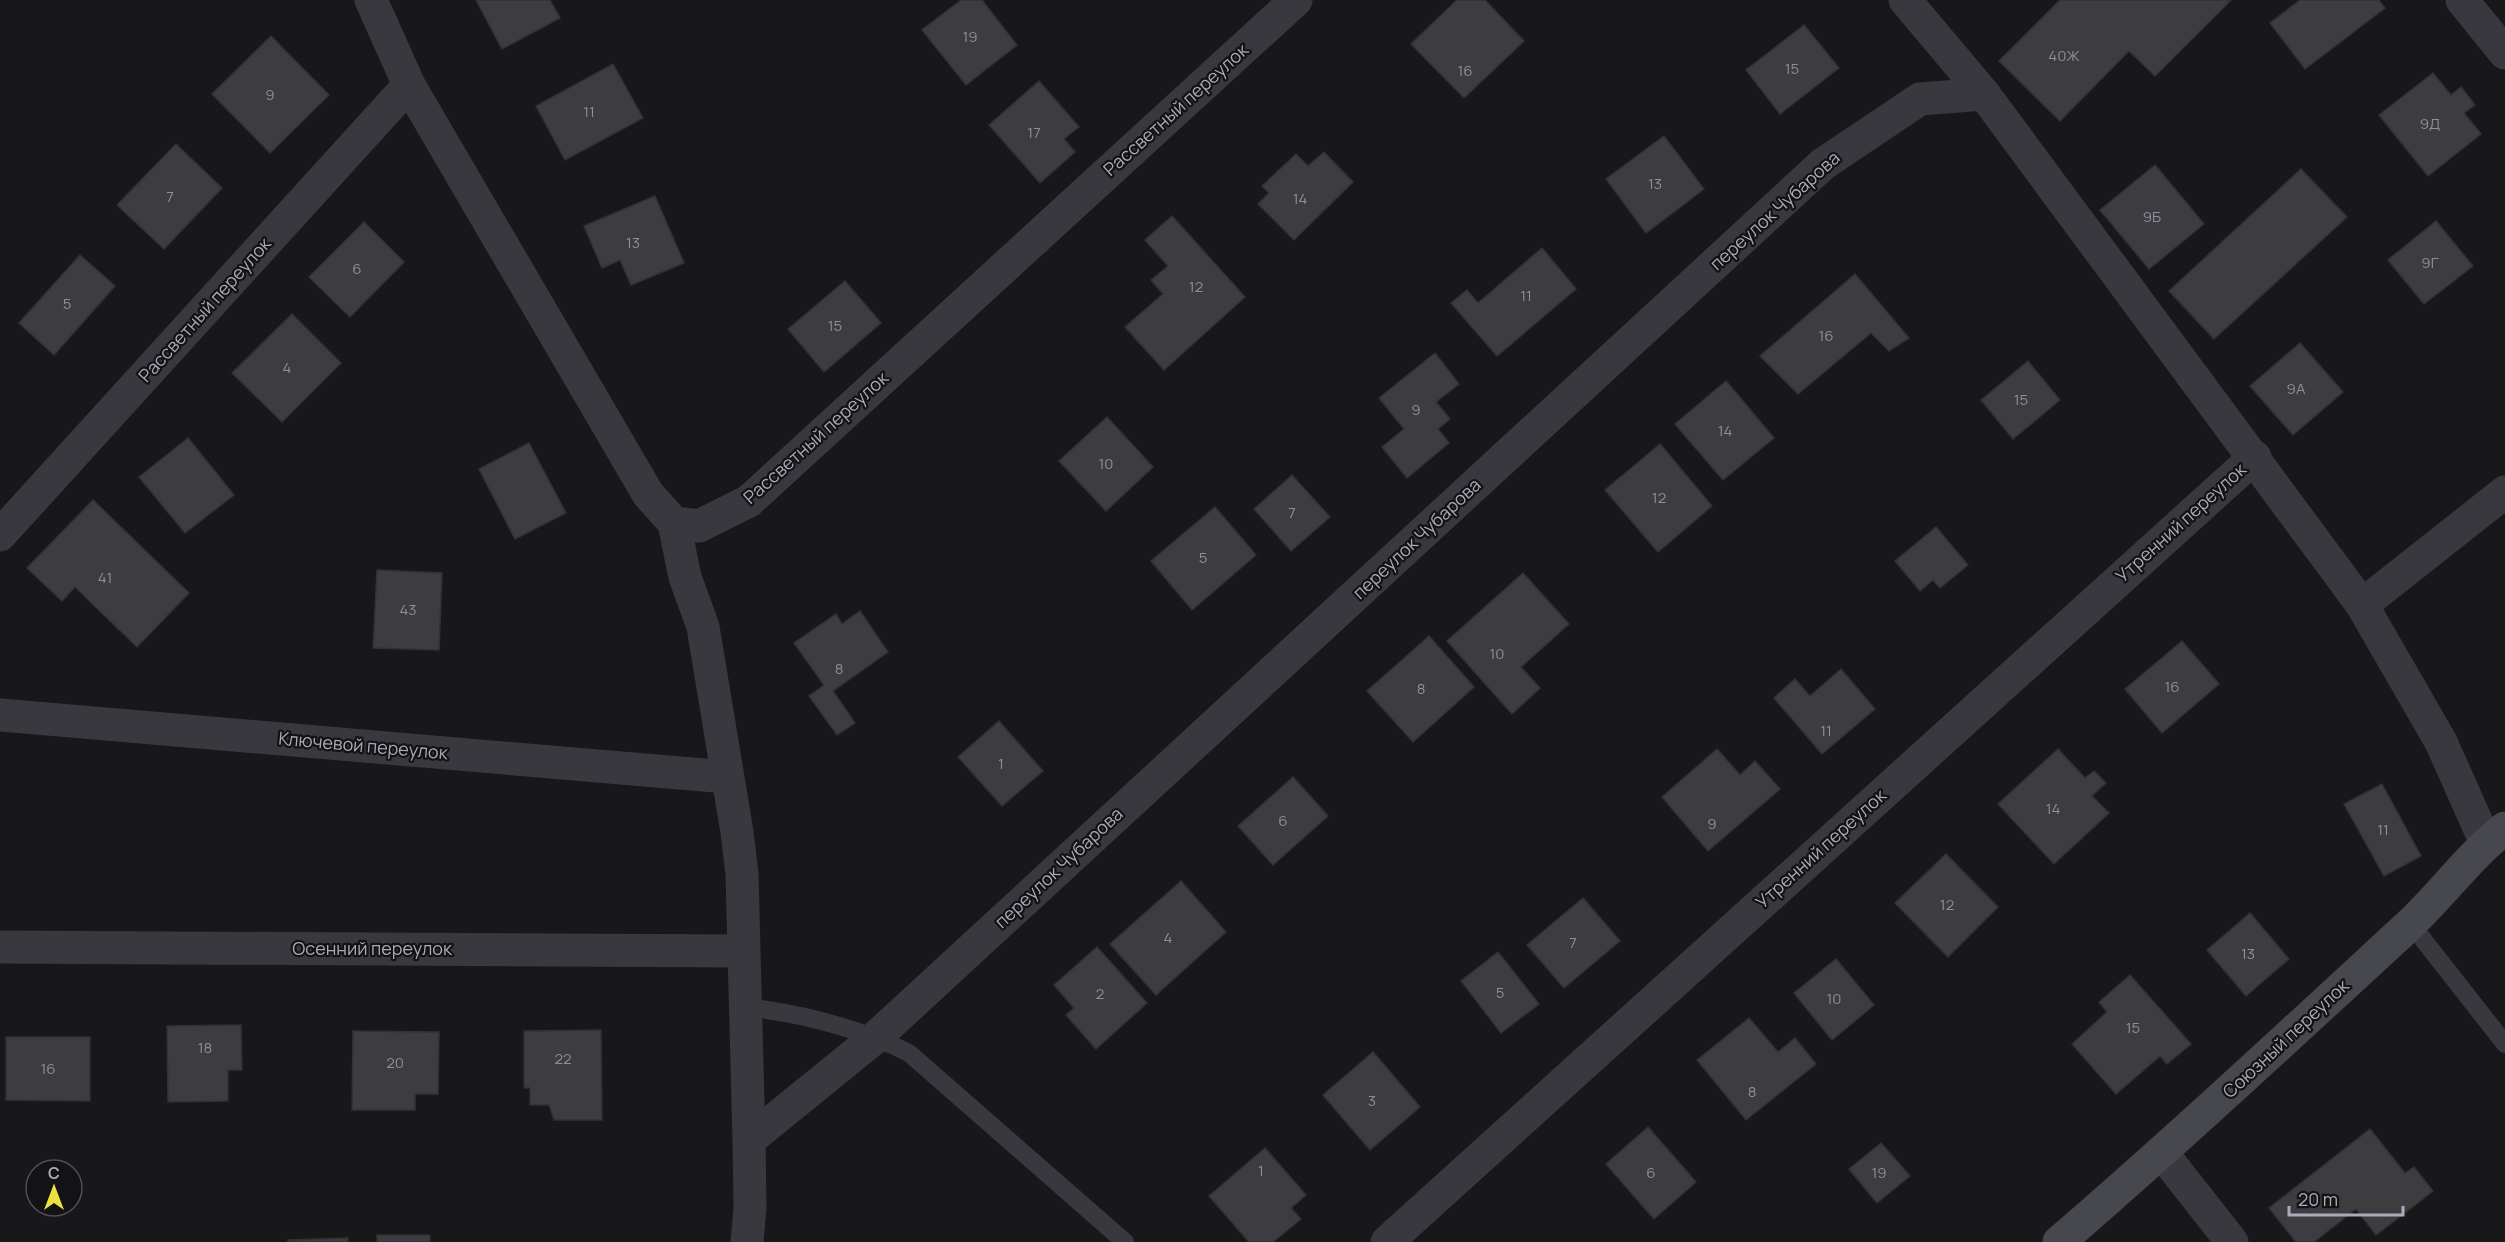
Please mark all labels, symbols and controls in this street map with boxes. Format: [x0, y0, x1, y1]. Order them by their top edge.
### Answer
house number: 19 [962, 26, 978, 47]
street label: Рассветный переулок [1098, 37, 1254, 181]
house number: 40Ж [2048, 45, 2080, 66]
house number: 15 [1785, 58, 1799, 79]
house number: 16 [1457, 60, 1473, 81]
house number: 9 [265, 84, 275, 105]
house number: 11 [583, 101, 595, 122]
house number: 9Д [2420, 113, 2440, 134]
house number: 17 [1027, 122, 1041, 143]
street label: переулок Чубарова [1704, 145, 1844, 275]
house number: 13 [1648, 173, 1662, 194]
house number: 7 [166, 186, 174, 207]
house number: 14 [1293, 188, 1307, 209]
house number: 9Б [2143, 206, 2161, 227]
street label: Рассветный переулок [133, 231, 276, 387]
house number: 13 [626, 232, 640, 253]
house number: 9Г [2421, 252, 2439, 273]
house number: 6 [352, 258, 362, 279]
house number: 12 [1189, 276, 1203, 297]
house number: 11 [1520, 285, 1532, 306]
house number: 5 [63, 293, 71, 314]
house number: 15 [828, 315, 842, 336]
house number: 16 [1818, 325, 1834, 346]
house number: 4 [283, 357, 292, 378]
street label: Рассветный переулок [738, 365, 894, 509]
house number: 9А [2287, 378, 2306, 399]
house number: 15 [2014, 389, 2028, 410]
house number: 9 [1411, 399, 1421, 420]
house number: 14 [1718, 420, 1732, 441]
house number: 10 [1099, 453, 1114, 474]
street label: Утренний переулок [2110, 457, 2251, 587]
street label: переулок Чубарова [1347, 473, 1486, 604]
house number: 12 [1652, 487, 1666, 508]
house number: 7 [1288, 502, 1296, 523]
house number: 5 [1199, 547, 1207, 568]
house number: 41 [98, 567, 112, 588]
house number: 43 [399, 599, 417, 620]
house number: 10 [1490, 643, 1505, 664]
house number: 8 [835, 658, 843, 679]
house number: 16 [2164, 676, 2180, 697]
house number: 8 [1417, 678, 1425, 699]
house number: 11 [1820, 720, 1832, 741]
street label: Ключевой переулок [277, 726, 450, 764]
house number: 1 [998, 753, 1004, 774]
street label: Утренний переулок [1750, 783, 1891, 913]
house number: 14 [2046, 798, 2060, 819]
street label: переулок Чубарова [989, 802, 1128, 933]
house number: 6 [1278, 810, 1288, 831]
house number: 9 [1707, 813, 1717, 834]
house number: 11 [2377, 819, 2389, 840]
house number: 12 [1940, 894, 1954, 915]
house number: 4 [1164, 927, 1173, 948]
house number: 7 [1569, 932, 1577, 953]
street label: Осенний переулок [292, 936, 453, 960]
house number: 13 [2241, 943, 2255, 964]
street label: Союзный переулок [2217, 973, 2354, 1103]
house number: 5 [1496, 982, 1504, 1003]
house number: 2 [1096, 983, 1104, 1004]
house number: 10 [1827, 988, 1842, 1009]
house number: 15 [2126, 1017, 2140, 1038]
house number: 18 [198, 1037, 212, 1058]
house number: 22 [554, 1048, 572, 1069]
house number: 20 [386, 1052, 404, 1073]
house number: 16 [40, 1058, 56, 1079]
house number: 8 [1748, 1081, 1756, 1102]
house number: 3 [1368, 1090, 1376, 1111]
north arrow [24, 1158, 84, 1218]
house number: 1 [1258, 1160, 1264, 1181]
text: С [48, 1162, 60, 1184]
house number: 6 [1646, 1162, 1656, 1183]
house number: 19 [1871, 1162, 1887, 1183]
scale bar [2289, 1179, 2403, 1217]
text: 20 m [2298, 1187, 2338, 1211]

